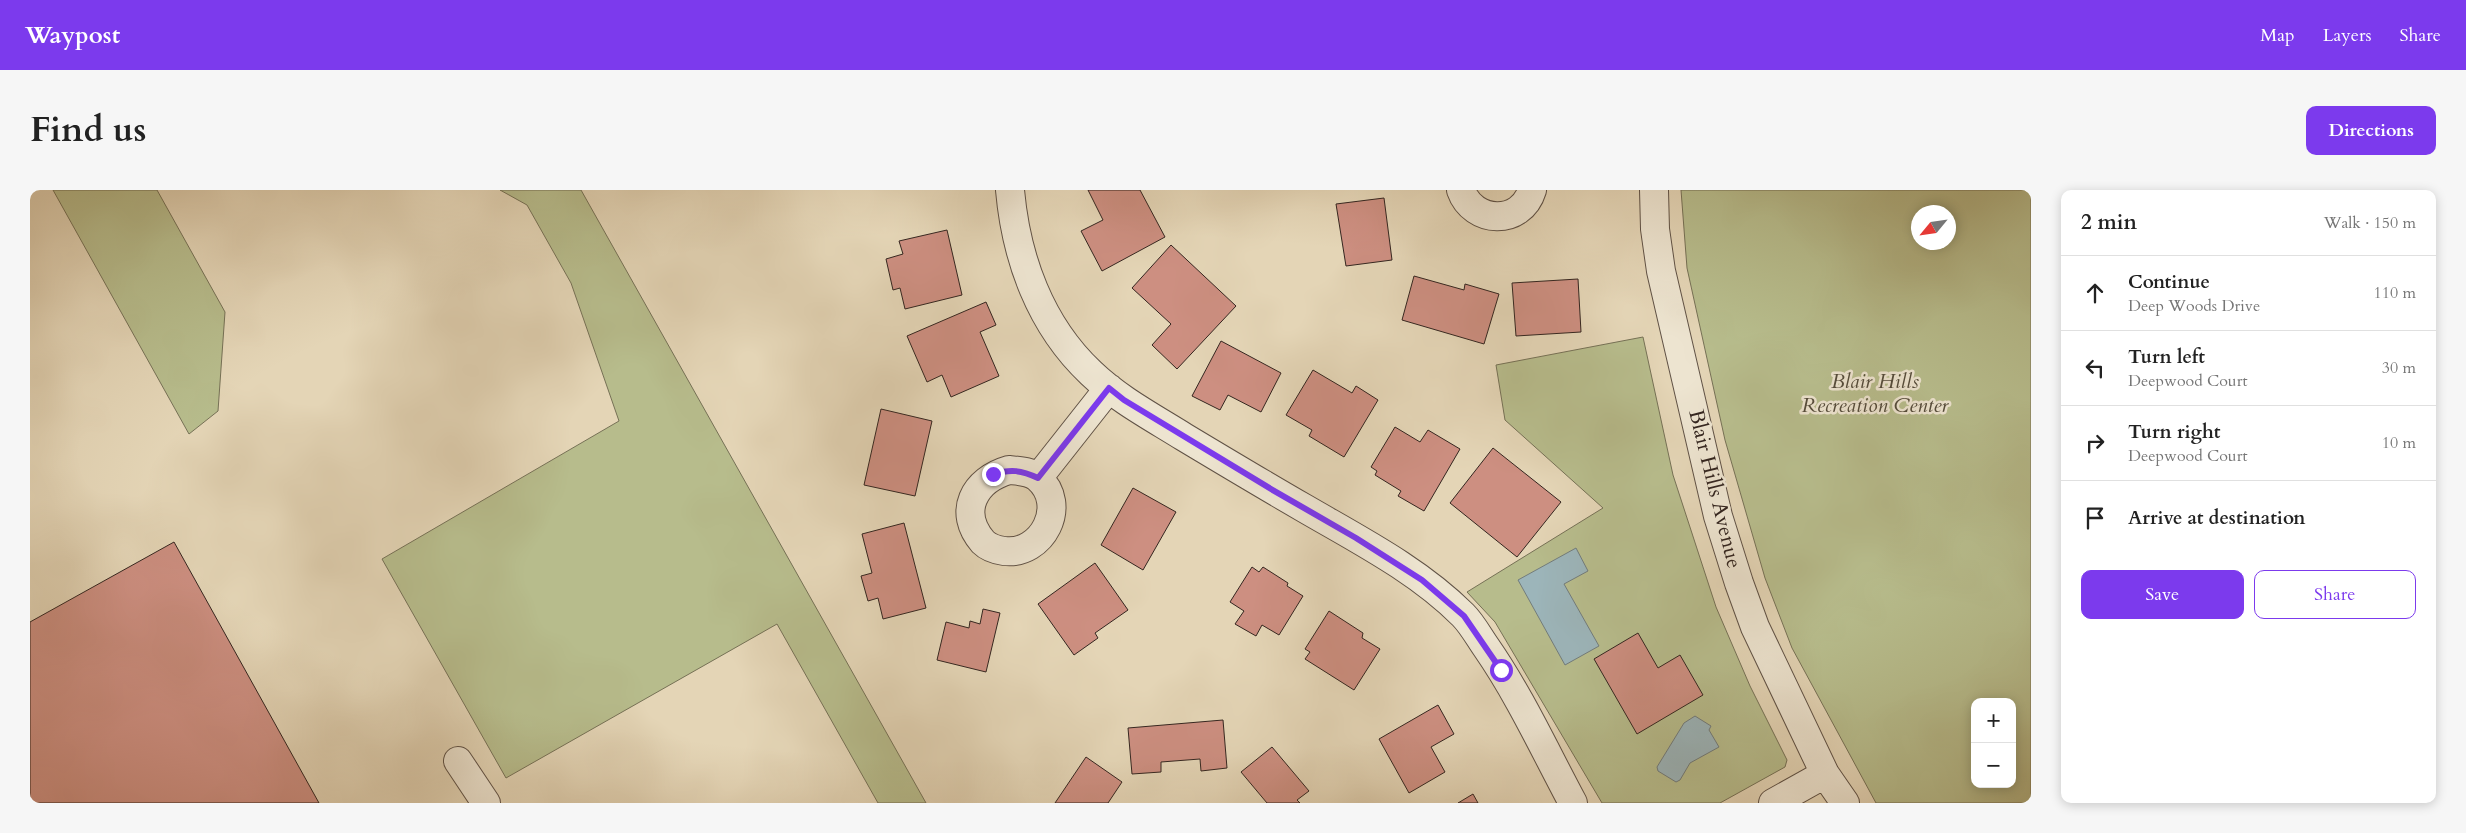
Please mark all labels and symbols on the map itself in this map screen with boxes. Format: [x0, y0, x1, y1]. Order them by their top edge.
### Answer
north arrow [1911, 205, 1956, 250]
park label: Blair Hills Recreation Center [1802, 367, 1950, 420]
street label: Blair Hills Avenue [1681, 407, 1749, 571]
route end [982, 463, 1005, 486]
route start [1490, 659, 1513, 682]

